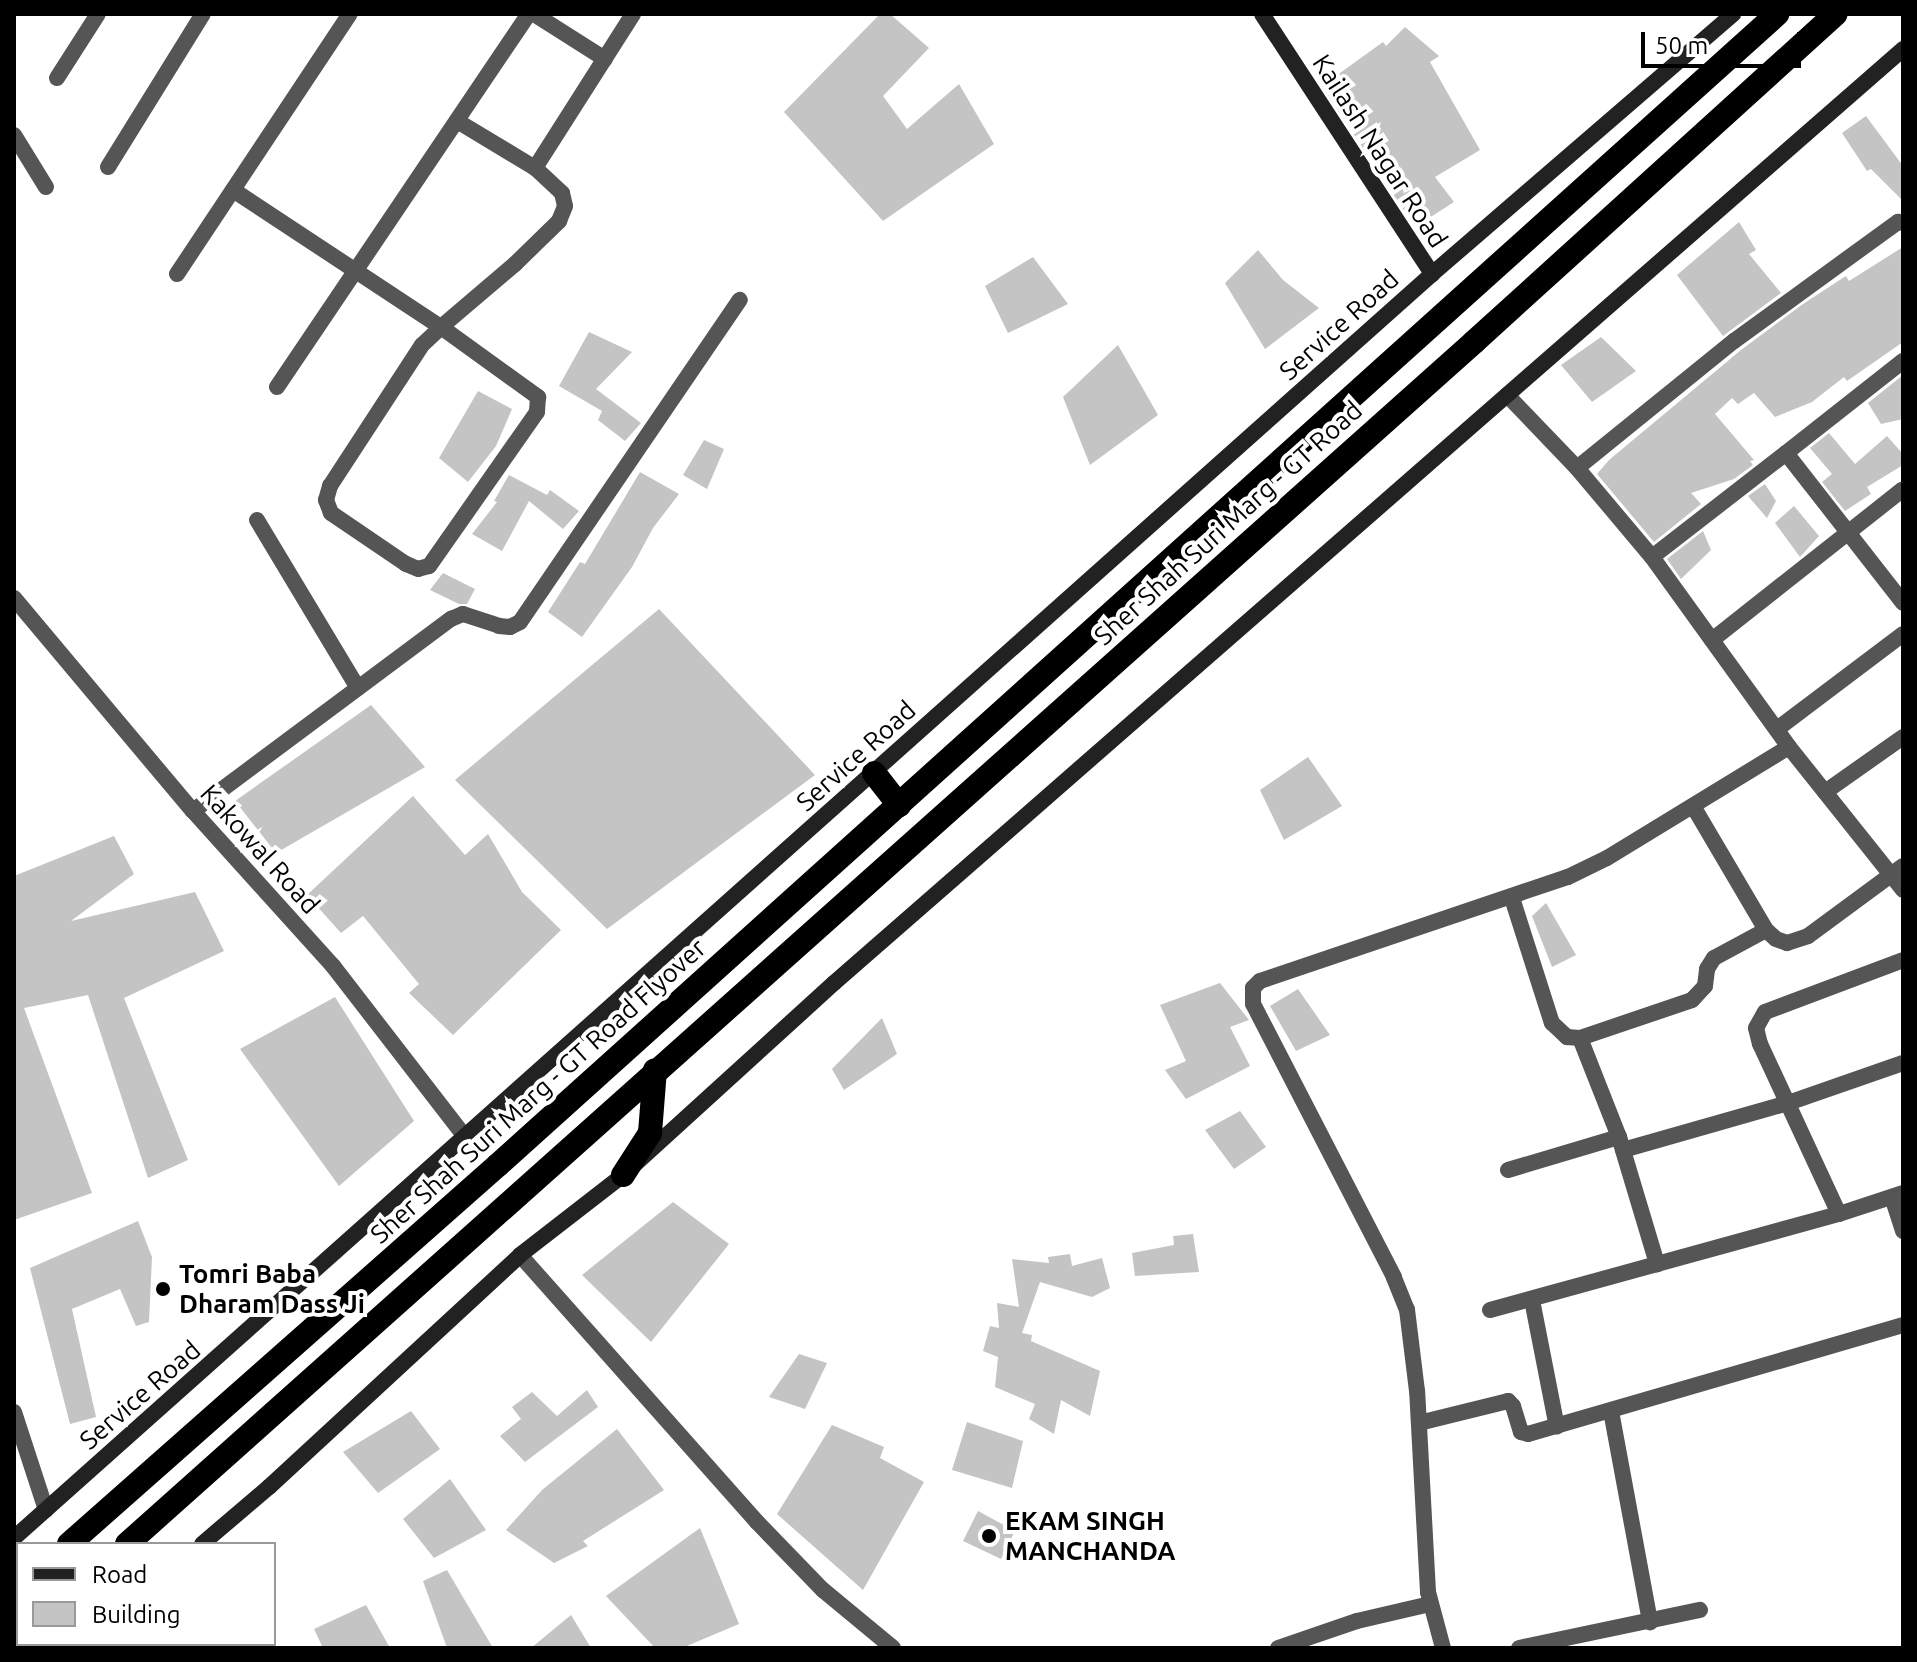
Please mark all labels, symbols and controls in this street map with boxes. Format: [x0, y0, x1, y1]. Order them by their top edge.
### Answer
scale bar [1645, 16, 1805, 66]
text: 50 m [1655, 32, 1708, 59]
street label: Kailash Nagar Road [1306, 49, 1454, 253]
street label: Service Road [1273, 263, 1405, 387]
street label: Sher Shah Suri Marg - GT Road [1088, 394, 1368, 652]
street label: Service Road [790, 694, 922, 818]
street label: Kakowal Road [194, 778, 326, 920]
street label: Sher Shah Suri Marg - GT Road Flyover [364, 932, 712, 1250]
place label: Tomri Baba Dharam Dass Ji [179, 1258, 365, 1320]
marker: Tomri Baba Dharam Dass Ji [154, 1280, 172, 1298]
street label: Service Road [73, 1334, 207, 1456]
place label: EKAM SINGH MANCHANDA [1005, 1505, 1176, 1566]
marker: EKAM SINGH MANCHANDA [980, 1527, 998, 1545]
legend [16, 1542, 276, 1646]
text: Road [92, 1561, 147, 1588]
text: Building [92, 1601, 180, 1628]

